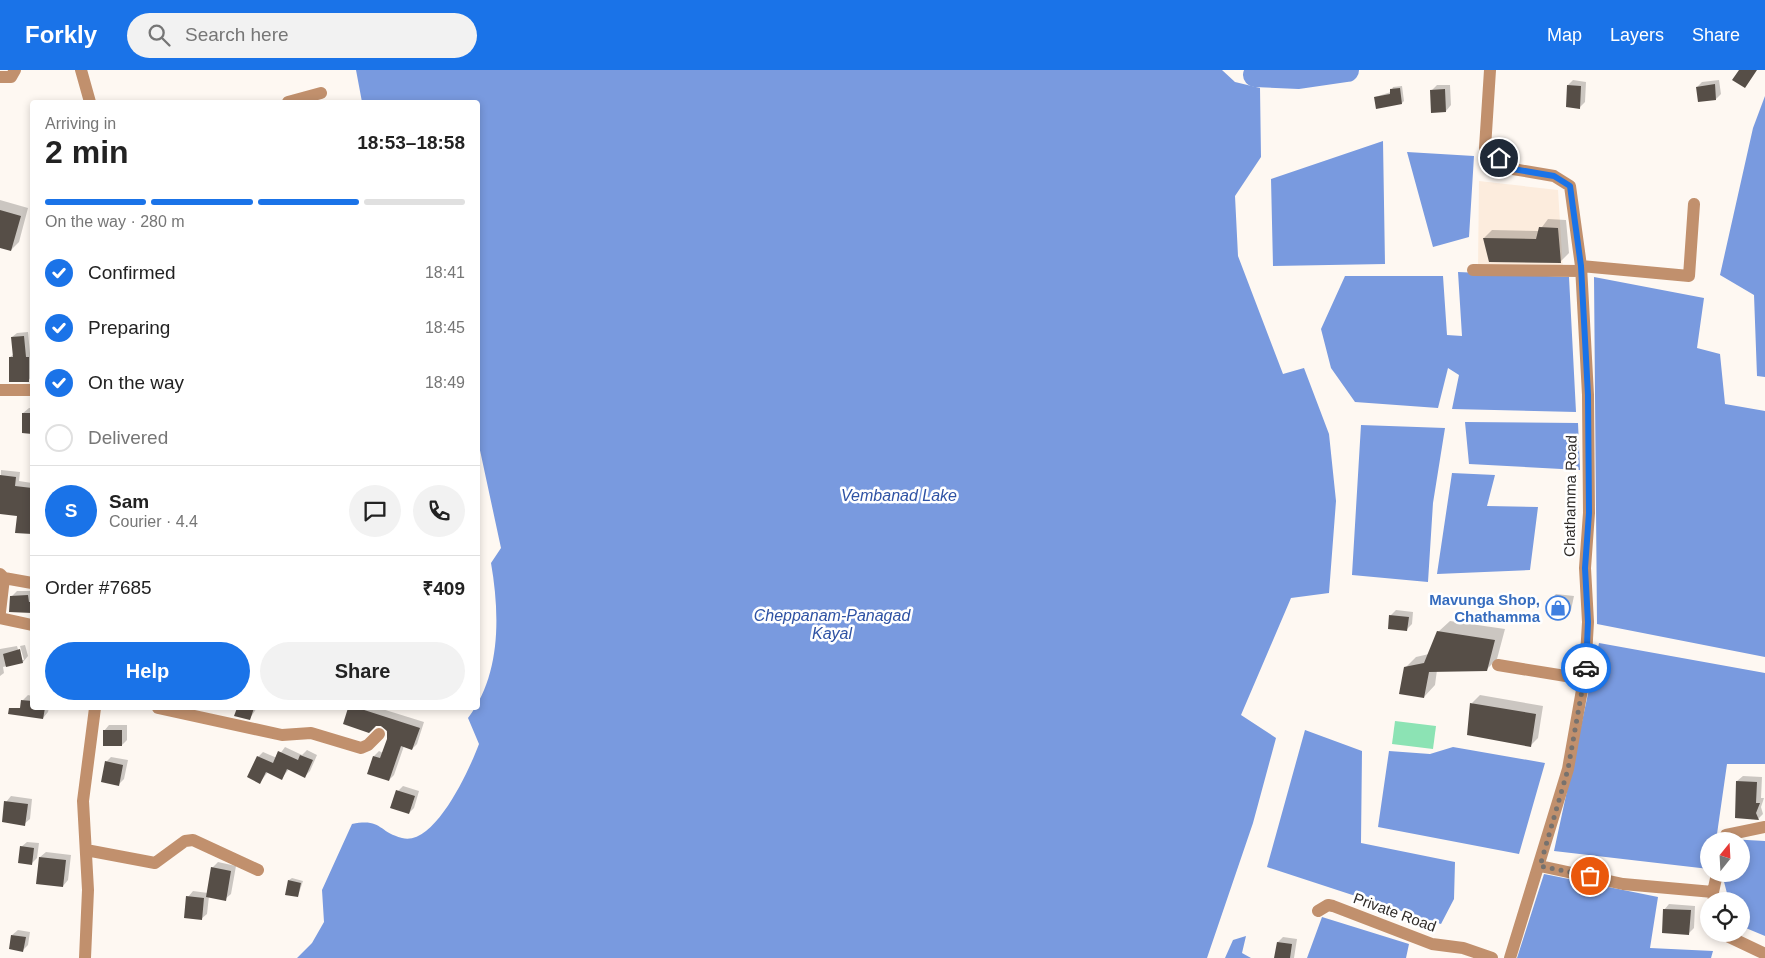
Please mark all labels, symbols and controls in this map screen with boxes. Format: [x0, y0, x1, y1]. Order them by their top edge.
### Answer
search box [127, 13, 477, 58]
text: Forkly [25, 21, 97, 48]
icon: search [145, 21, 173, 49]
text: Search here [185, 24, 289, 45]
text: Map [1547, 25, 1582, 45]
text: Layers [1610, 25, 1664, 45]
text: Share [1692, 25, 1740, 45]
text: Arriving in [45, 115, 116, 132]
text: 18:53–18:58 [357, 132, 465, 153]
text: 2 min [45, 134, 129, 170]
pin [1478, 137, 1520, 179]
icon: home [1485, 144, 1513, 172]
text: On the way · 280 m [45, 213, 185, 230]
icon: check [45, 259, 73, 287]
text: Confirmed [88, 262, 176, 283]
text: 18:41 [425, 264, 465, 281]
icon: check [45, 314, 73, 342]
text: Preparing [88, 317, 170, 338]
text: 18:45 [425, 319, 465, 336]
icon: check [45, 369, 73, 397]
text: On the way [88, 372, 184, 393]
text: 18:49 [425, 374, 465, 391]
text: Delivered [88, 427, 168, 448]
street label: Chathamma Road [1560, 435, 1580, 557]
button: chat [349, 485, 401, 537]
button: phone [413, 485, 465, 537]
water label: Vembanad Lake [841, 487, 957, 504]
text: Sam [109, 491, 149, 512]
text: S [65, 500, 77, 521]
text: Courier · 4.4 [109, 513, 198, 530]
text: Order #7685 [45, 577, 152, 598]
text: ₹409 [422, 578, 465, 599]
place label: Mavunga Shop, Chathamma [1429, 591, 1541, 625]
shop icon: Mavunga Shop, Chathamma [1545, 595, 1571, 621]
water label: Cheppanam-Panagad Kayal [754, 607, 911, 642]
button: Help [45, 642, 250, 700]
button: Share [260, 642, 465, 700]
courier [1561, 643, 1611, 693]
icon: car [1572, 654, 1600, 682]
north arrow [1700, 832, 1750, 882]
map controls [1700, 832, 1750, 942]
pin [1569, 855, 1611, 897]
icon: bag [1576, 862, 1604, 890]
street label: Private Road [1351, 889, 1439, 935]
button: locate [1700, 892, 1750, 942]

